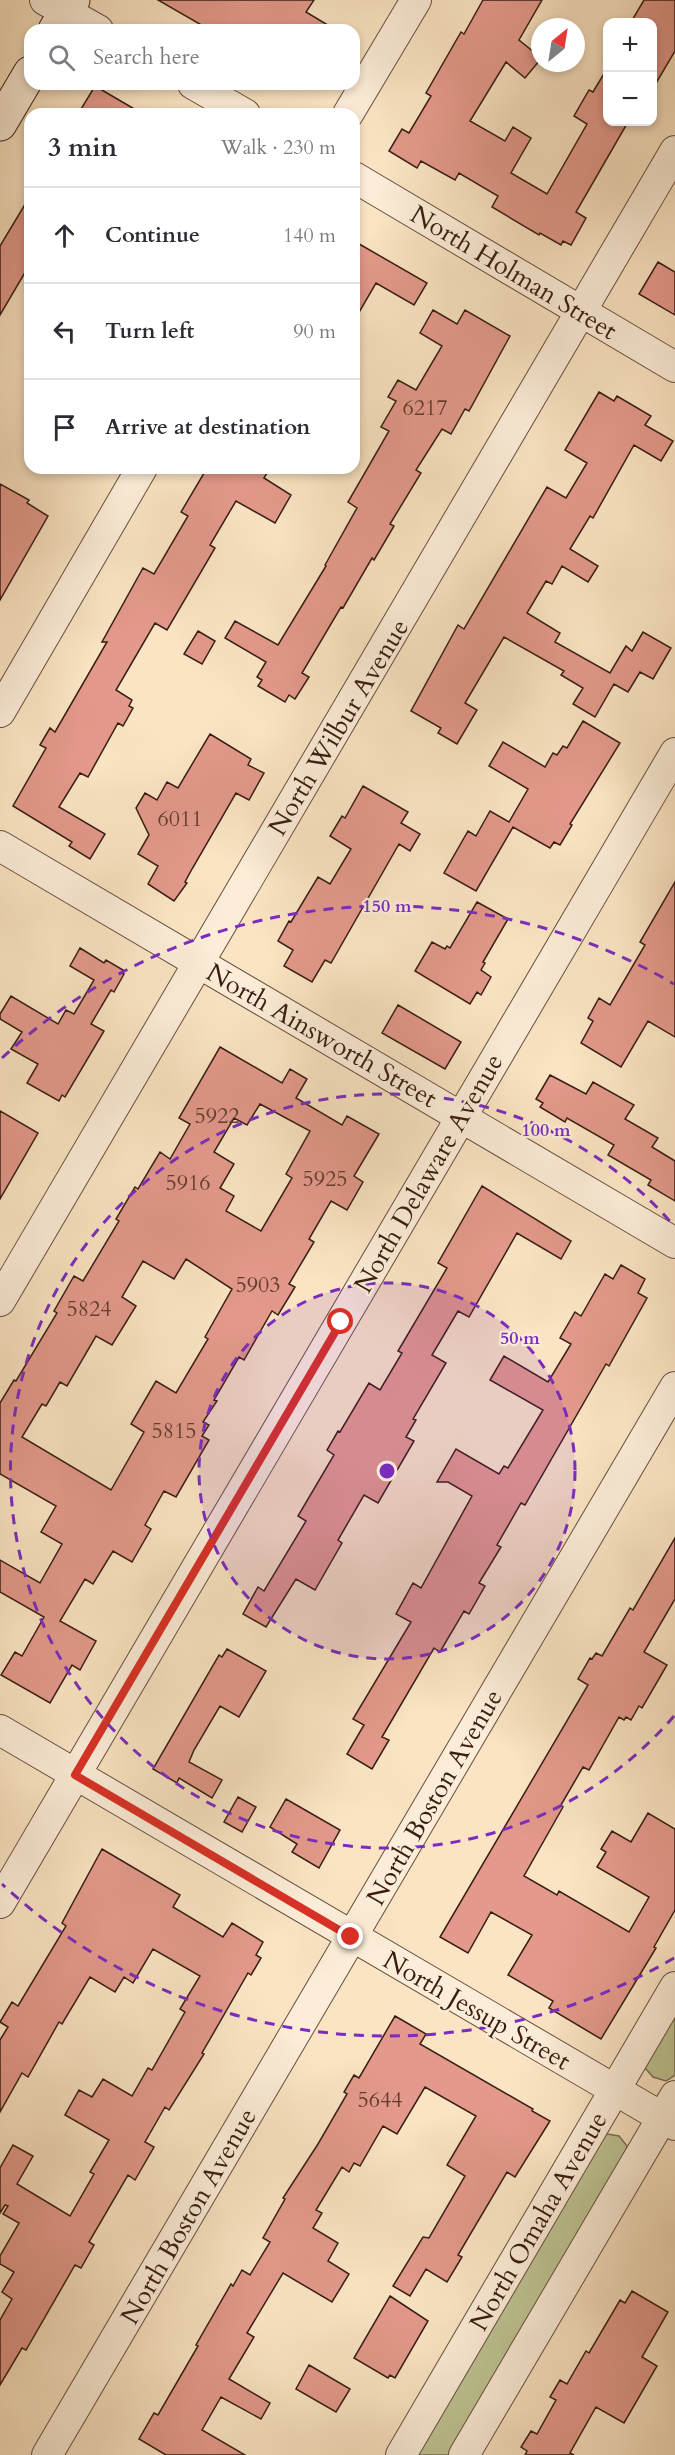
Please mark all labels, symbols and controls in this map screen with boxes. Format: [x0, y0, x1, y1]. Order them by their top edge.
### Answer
north arrow [531, 18, 585, 72]
map controls [603, 18, 657, 126]
button: + [603, 18, 657, 72]
search box [24, 24, 360, 90]
icon: search [45, 41, 78, 74]
text: Search here [93, 42, 200, 72]
button: − [603, 72, 657, 126]
text: 3 min [48, 130, 117, 165]
text: Walk · 230 m [221, 134, 336, 161]
street label: North Holman Street [404, 197, 624, 348]
icon: ahead [48, 219, 81, 252]
text: Continue [105, 220, 200, 250]
text: 140 m [283, 222, 336, 249]
icon: left [48, 315, 81, 348]
text: Turn left [105, 316, 194, 346]
text: 90 m [293, 318, 336, 345]
house number: 6217 [402, 393, 448, 423]
icon: arrive [48, 411, 81, 444]
text: Arrive at destination [105, 412, 310, 442]
street label: North Wilbur Avenue [260, 612, 417, 842]
house number: 6011 [157, 804, 203, 834]
text: 150 m [362, 894, 412, 919]
street label: North Ainsworth Street [200, 955, 443, 1116]
street label: North Delaware Avenue [346, 1047, 511, 1299]
house number: 5922 [194, 1101, 240, 1131]
text: 100 m [521, 1118, 571, 1143]
house number: 5925 [302, 1164, 348, 1194]
house number: 5916 [165, 1168, 211, 1198]
house number: 5903 [235, 1270, 281, 1300]
house number: 5824 [66, 1294, 112, 1324]
route start [327, 1308, 353, 1334]
text: 50 m [500, 1326, 540, 1351]
house number: 5815 [151, 1416, 197, 1446]
centre of rings [377, 1461, 397, 1481]
street label: North Boston Avenue [358, 1683, 511, 1912]
route end [337, 1923, 363, 1949]
street label: North Jessup Street [377, 1943, 577, 2078]
house number: 5644 [357, 2085, 403, 2115]
street label: North Boston Avenue [112, 2102, 265, 2331]
street label: North Omaha Avenue [461, 2105, 616, 2337]

